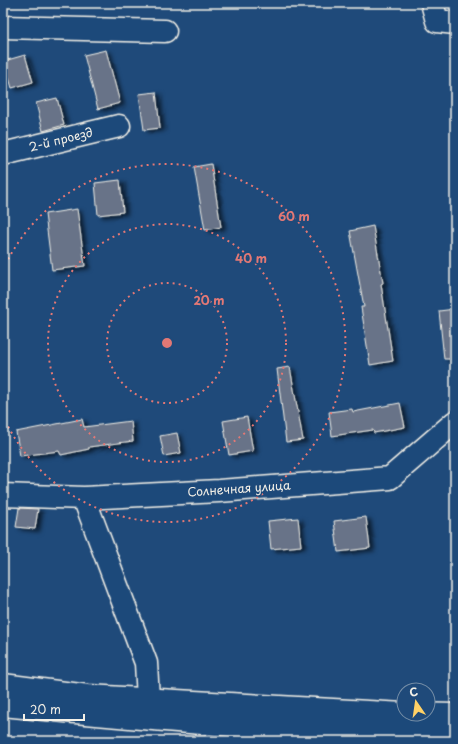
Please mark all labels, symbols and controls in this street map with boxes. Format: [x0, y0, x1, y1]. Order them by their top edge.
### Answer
street label: 2-й проезд [27, 122, 95, 156]
text: 60 m [278, 207, 310, 225]
text: 40 m [235, 249, 267, 267]
text: 20 m [193, 291, 225, 309]
centre of rings [160, 336, 174, 350]
street label: Солнечная улица [187, 475, 292, 501]
north arrow [396, 682, 436, 722]
text: С [408, 683, 420, 701]
scale bar [24, 696, 84, 722]
text: 20 m [30, 700, 61, 718]

